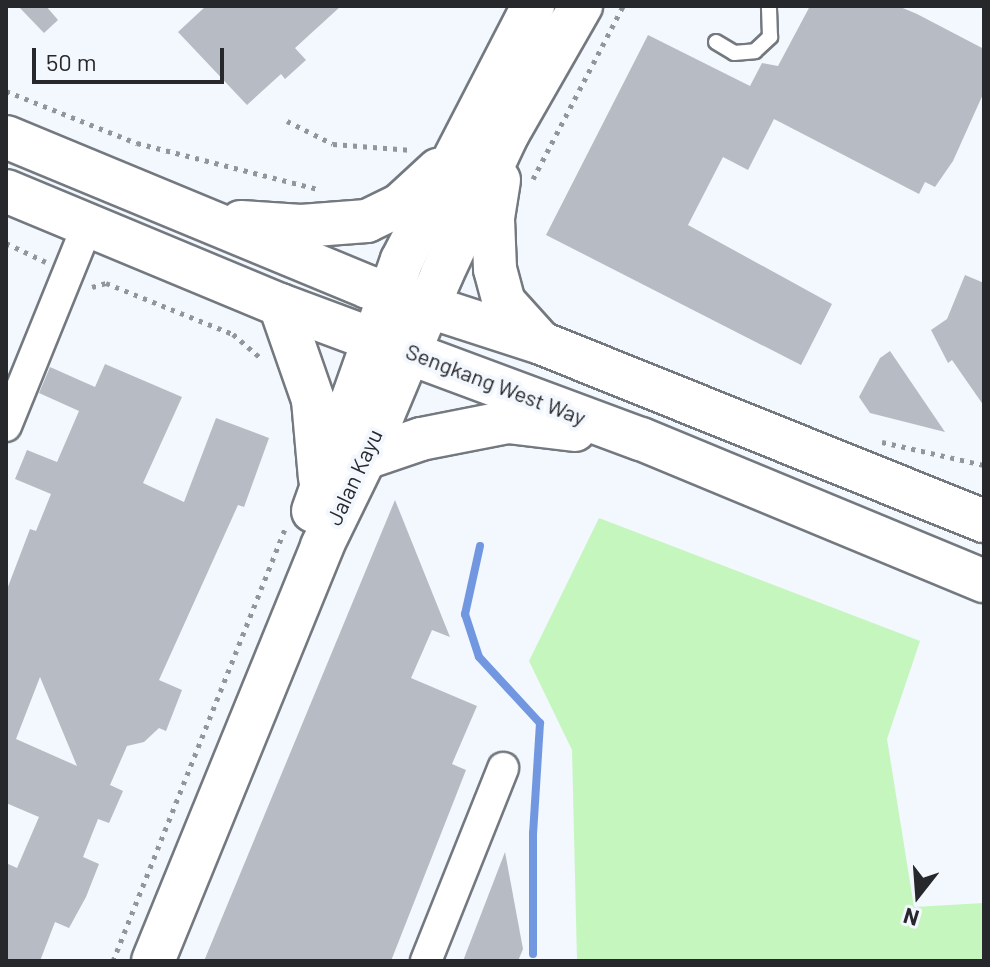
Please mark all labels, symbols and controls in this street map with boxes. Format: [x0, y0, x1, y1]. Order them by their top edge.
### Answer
scale bar [36, 32, 228, 82]
text: 50 m [46, 47, 97, 76]
street label: Sengkang West Way [402, 338, 590, 430]
street label: Jalan Kayu [320, 425, 388, 529]
north arrow [878, 855, 958, 935]
text: N [900, 903, 922, 933]

